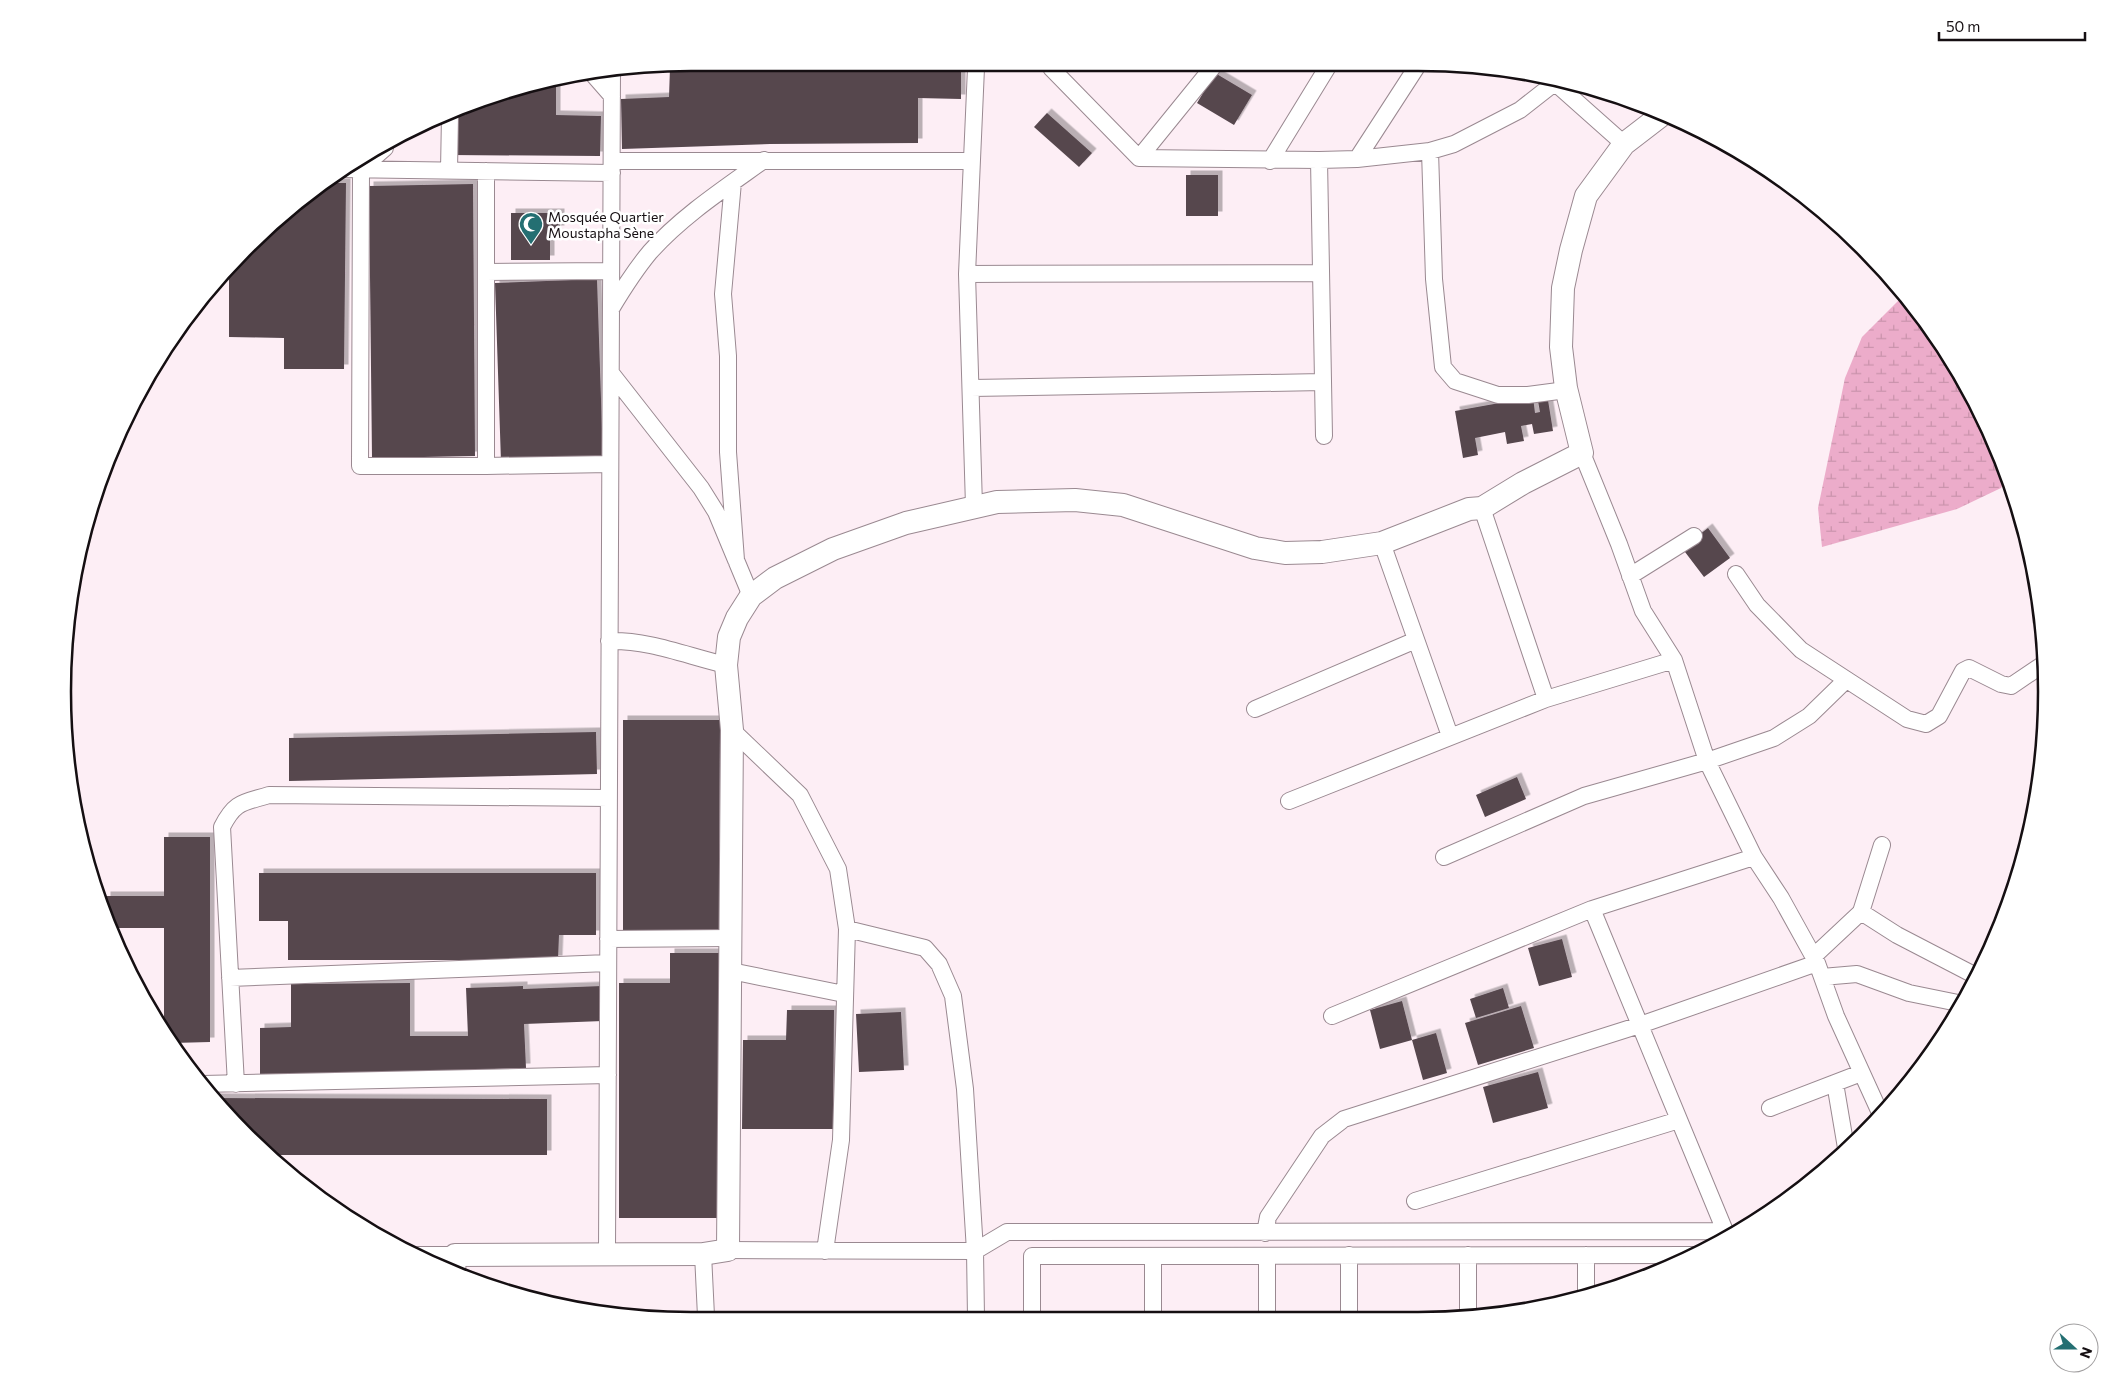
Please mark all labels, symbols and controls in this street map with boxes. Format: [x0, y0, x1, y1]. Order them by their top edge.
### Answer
scale bar [1939, 10, 2085, 42]
text: 50 m [1946, 17, 1980, 35]
place label: Mosquée Quartier Moustapha Sène [548, 208, 664, 241]
mosque icon: Mosquée Quartier Moustapha Sène [518, 211, 544, 245]
north arrow [2049, 1323, 2099, 1373]
text: N [2077, 1345, 2096, 1361]

